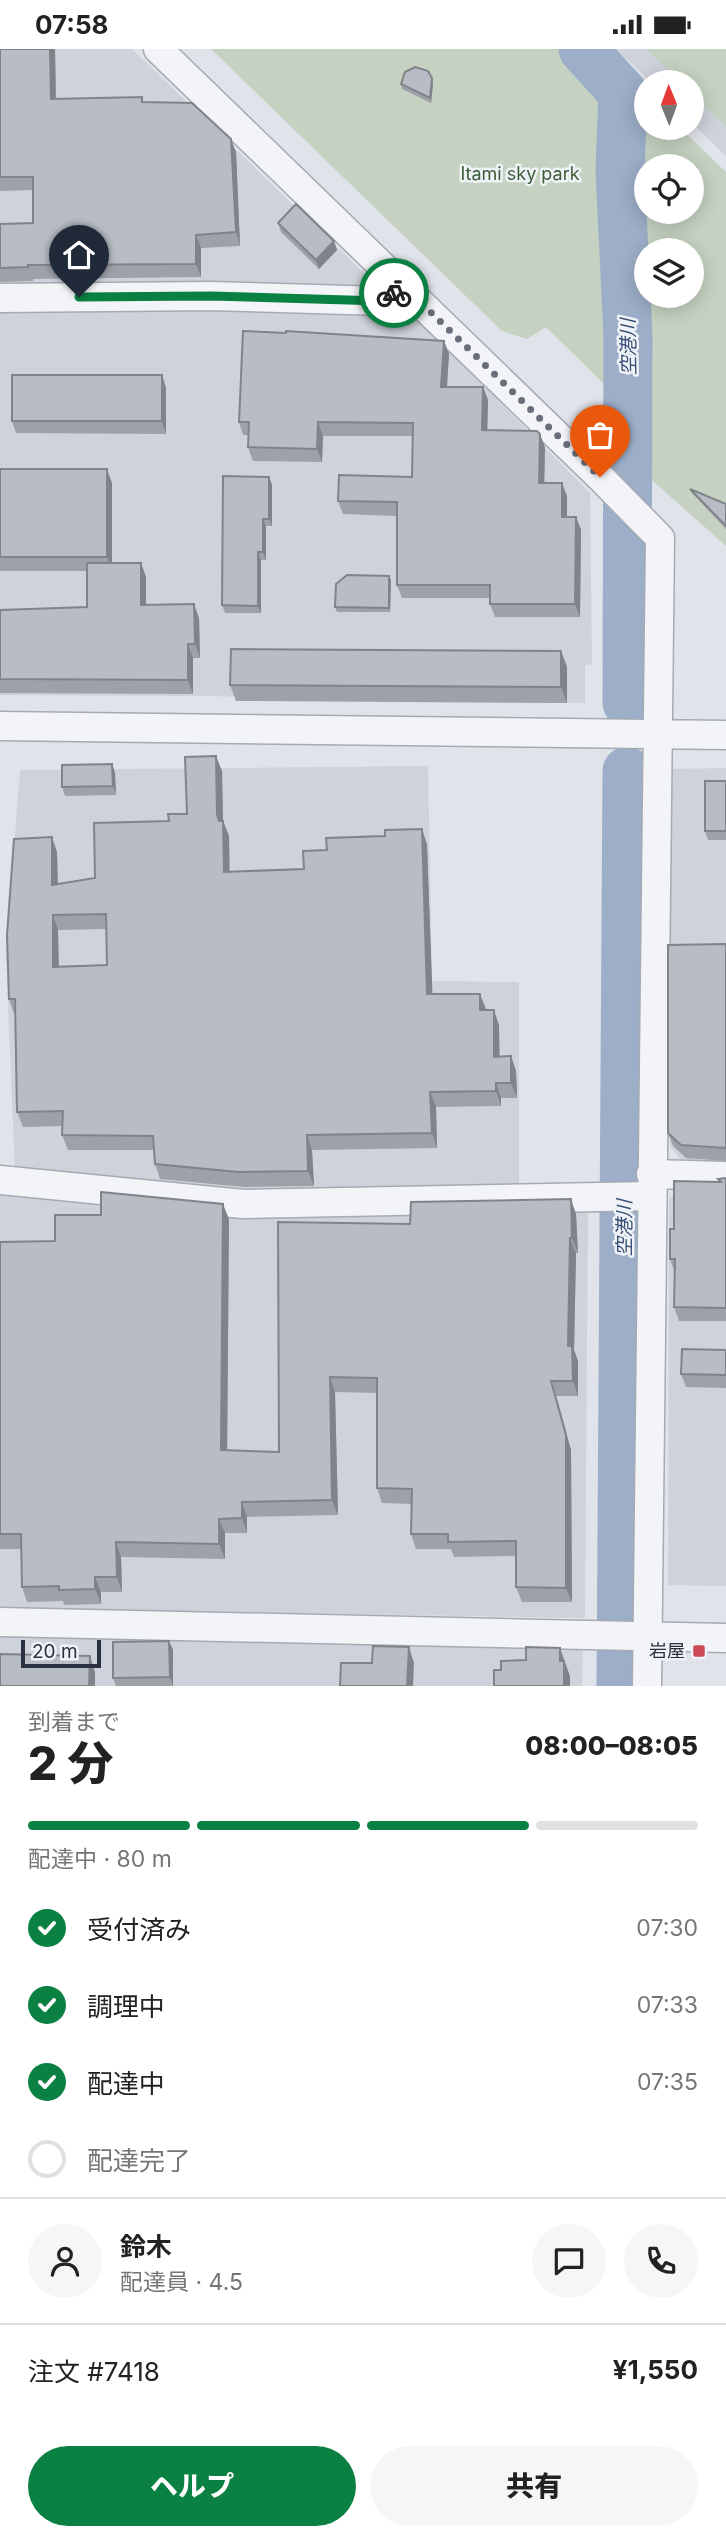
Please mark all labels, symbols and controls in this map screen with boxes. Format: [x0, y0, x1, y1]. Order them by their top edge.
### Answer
text: 07:58 [35, 9, 109, 40]
north arrow [634, 70, 704, 140]
map controls [634, 70, 704, 308]
button: locate [634, 154, 704, 224]
park label: Itami sky park [460, 163, 580, 184]
pin [49, 225, 109, 297]
icon: home [60, 236, 98, 274]
button: layers [634, 238, 704, 308]
courier [359, 258, 429, 328]
icon: bike [375, 274, 413, 312]
water label: 空港川 [616, 316, 640, 376]
pin [570, 405, 630, 477]
icon: bag [581, 416, 619, 454]
water label: 空港川 [613, 1198, 636, 1257]
scale bar [21, 1637, 102, 1669]
text: 20 m [32, 1640, 78, 1663]
place label: 岩屋 [649, 1640, 685, 1661]
marker: 岩屋 [691, 1643, 707, 1659]
text: 到着まで [28, 1708, 120, 1736]
text: 08:00–08:05 [525, 1730, 698, 1761]
text: 2 分 [28, 1735, 113, 1791]
text: 配達中 · 80 m [28, 1845, 172, 1873]
icon: check [28, 1909, 66, 1947]
text: 受付済み [87, 1914, 191, 1945]
text: 07:30 [636, 1914, 698, 1942]
icon: check [28, 1986, 66, 2024]
text: 調理中 [87, 1991, 165, 2022]
text: 07:33 [637, 1991, 698, 2019]
icon: check [28, 2063, 66, 2101]
text: 配達中 [87, 2068, 165, 2099]
text: 07:35 [637, 2068, 698, 2096]
text: 配達完了 [87, 2145, 191, 2176]
button: person [28, 2224, 102, 2298]
button: chat [532, 2224, 606, 2298]
button: phone [624, 2224, 698, 2298]
text: 鈴木 [120, 2231, 172, 2262]
text: 配達員 · 4.5 [120, 2268, 243, 2296]
text: ¥1,550 [613, 2354, 698, 2385]
text: 注文 #7418 [28, 2356, 160, 2387]
button: ヘルプ [28, 2446, 356, 2526]
button: 共有 [370, 2446, 698, 2526]

